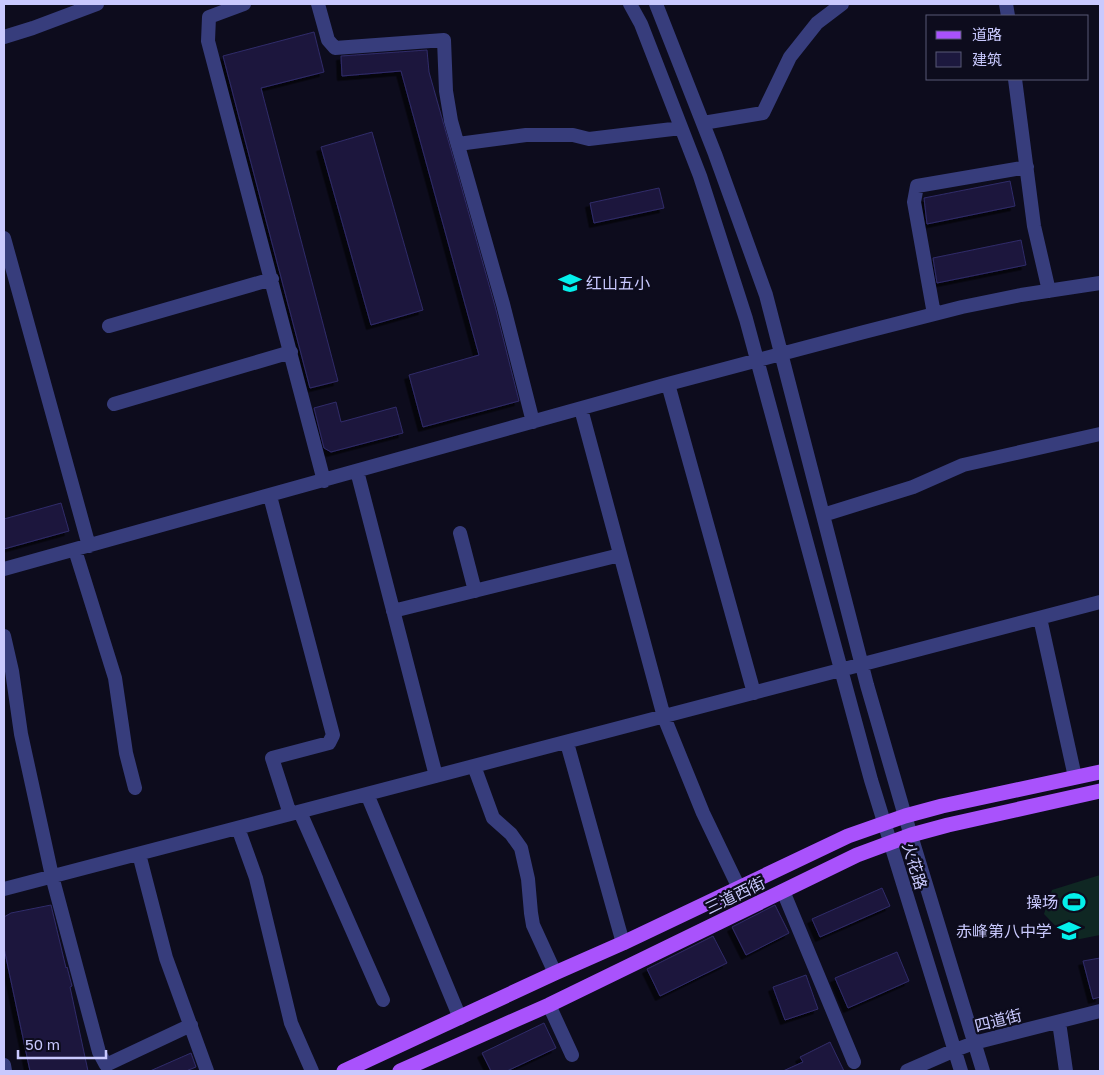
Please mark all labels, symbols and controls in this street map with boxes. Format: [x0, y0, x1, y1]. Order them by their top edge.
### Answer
legend [926, 15, 1089, 80]
text: 道路 [972, 25, 1002, 43]
text: 建筑 [972, 50, 1002, 68]
school or university icon: 红山五小 [557, 270, 583, 296]
place label: 红山五小 [586, 273, 650, 293]
street label: 火花路 [898, 840, 932, 892]
street label: 三道西街 [702, 872, 768, 918]
sports icon: 操场 [1061, 889, 1087, 915]
place label: 操场 [1026, 892, 1058, 912]
school or university icon: 赤峰第八中学 [1056, 918, 1082, 944]
place label: 赤峰第八中学 [956, 921, 1052, 941]
street label: 四道街 [972, 1004, 1024, 1036]
scale bar [18, 1028, 105, 1060]
text: 50 m [25, 1035, 60, 1053]

